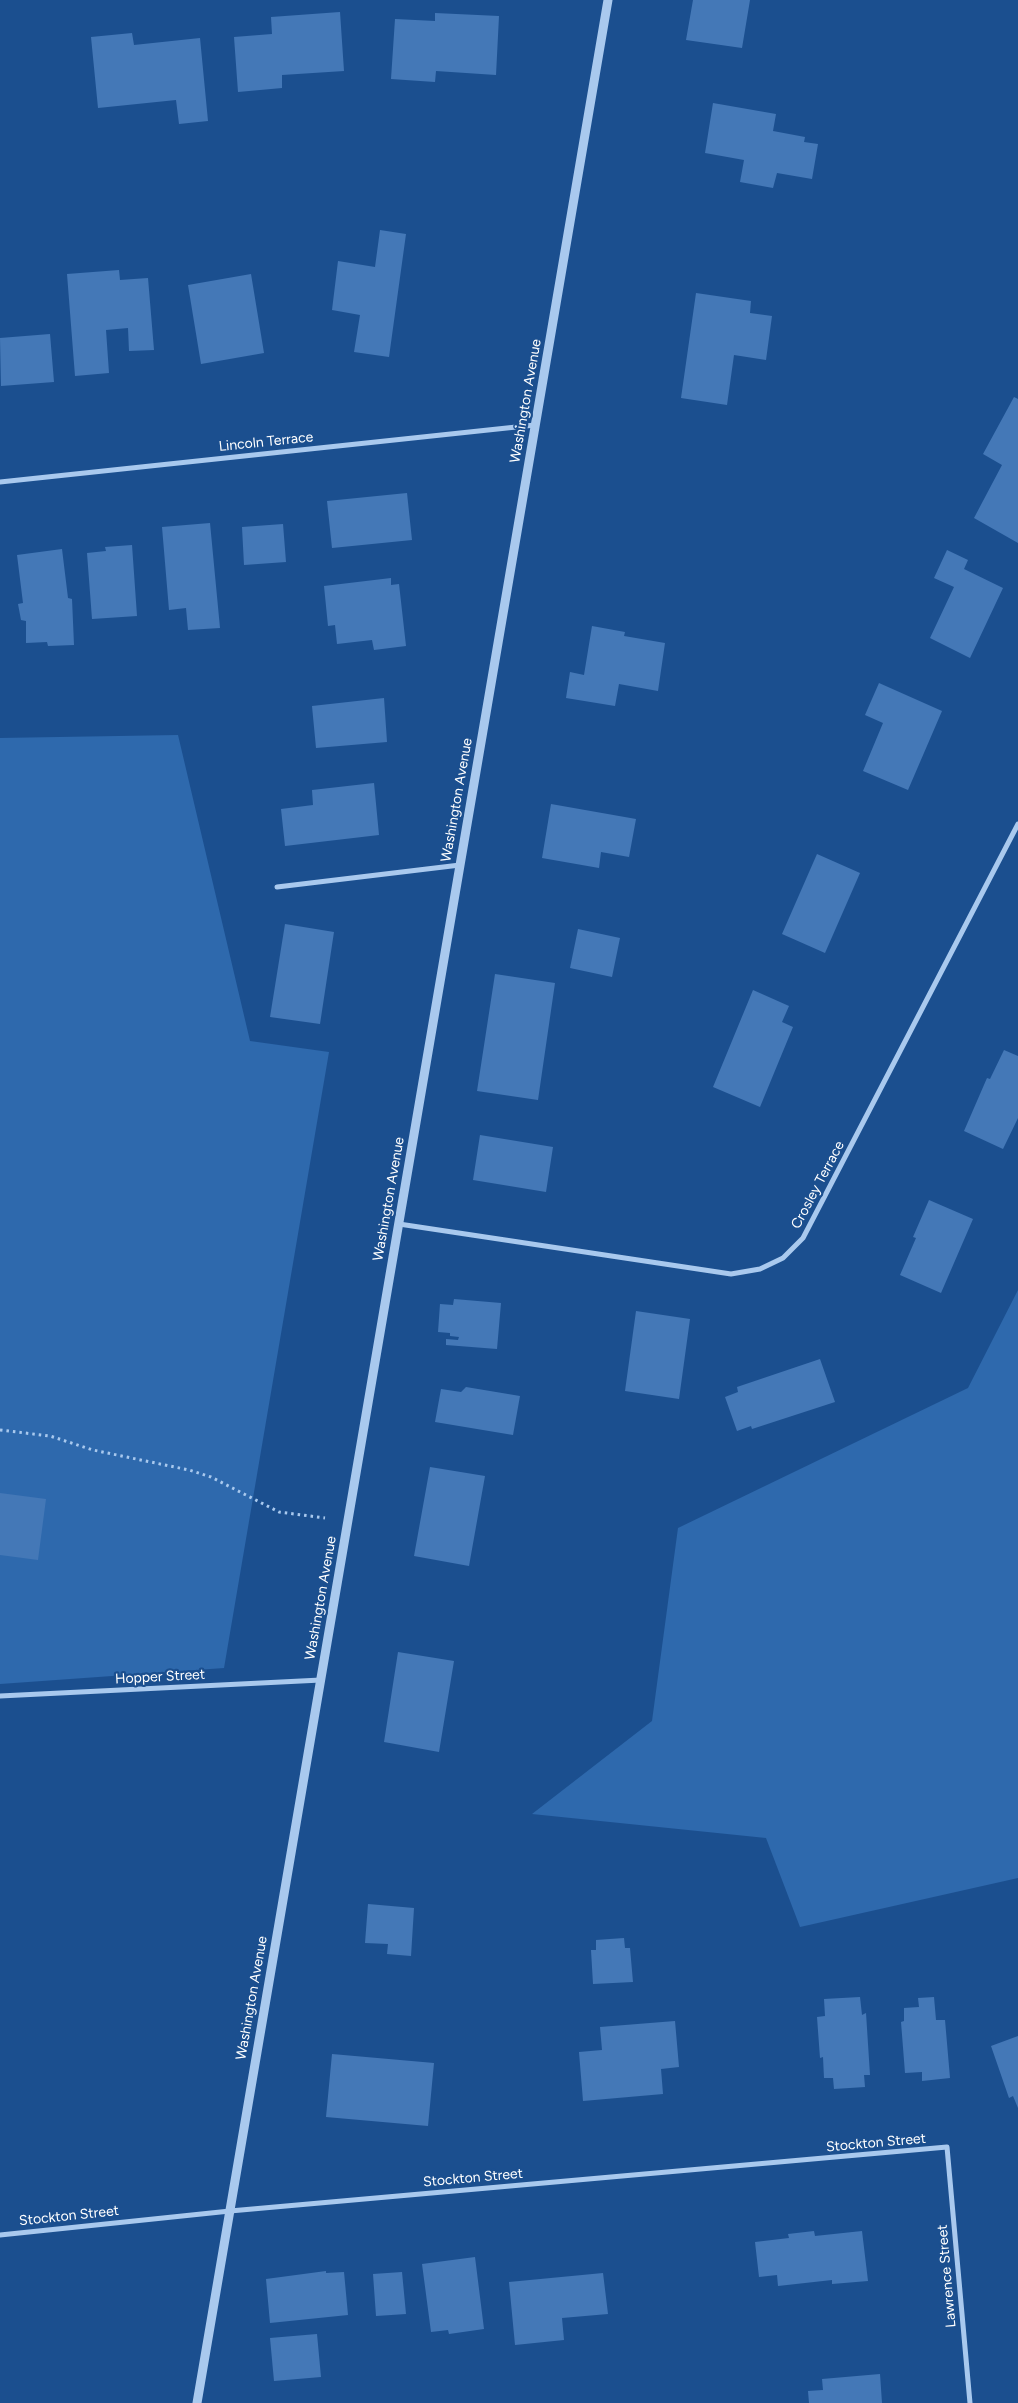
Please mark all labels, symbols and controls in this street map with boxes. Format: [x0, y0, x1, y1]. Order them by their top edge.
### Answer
street label: Washington Avenue [507, 338, 545, 464]
street label: Lincoln Terrace [218, 429, 314, 455]
street label: Washington Avenue [438, 737, 476, 863]
street label: Washington Avenue [370, 1136, 408, 1262]
street label: Crosley Terrace [788, 1138, 848, 1232]
street label: Washington Avenue [302, 1535, 340, 1661]
street label: Hopper Street [115, 1666, 205, 1688]
street label: Washington Avenue [233, 1935, 271, 2061]
street label: Stockton Street [825, 2130, 927, 2156]
street label: Stockton Street [422, 2165, 524, 2191]
street label: Stockton Street [18, 2202, 120, 2230]
street label: Lawrence Street [934, 2224, 960, 2328]

